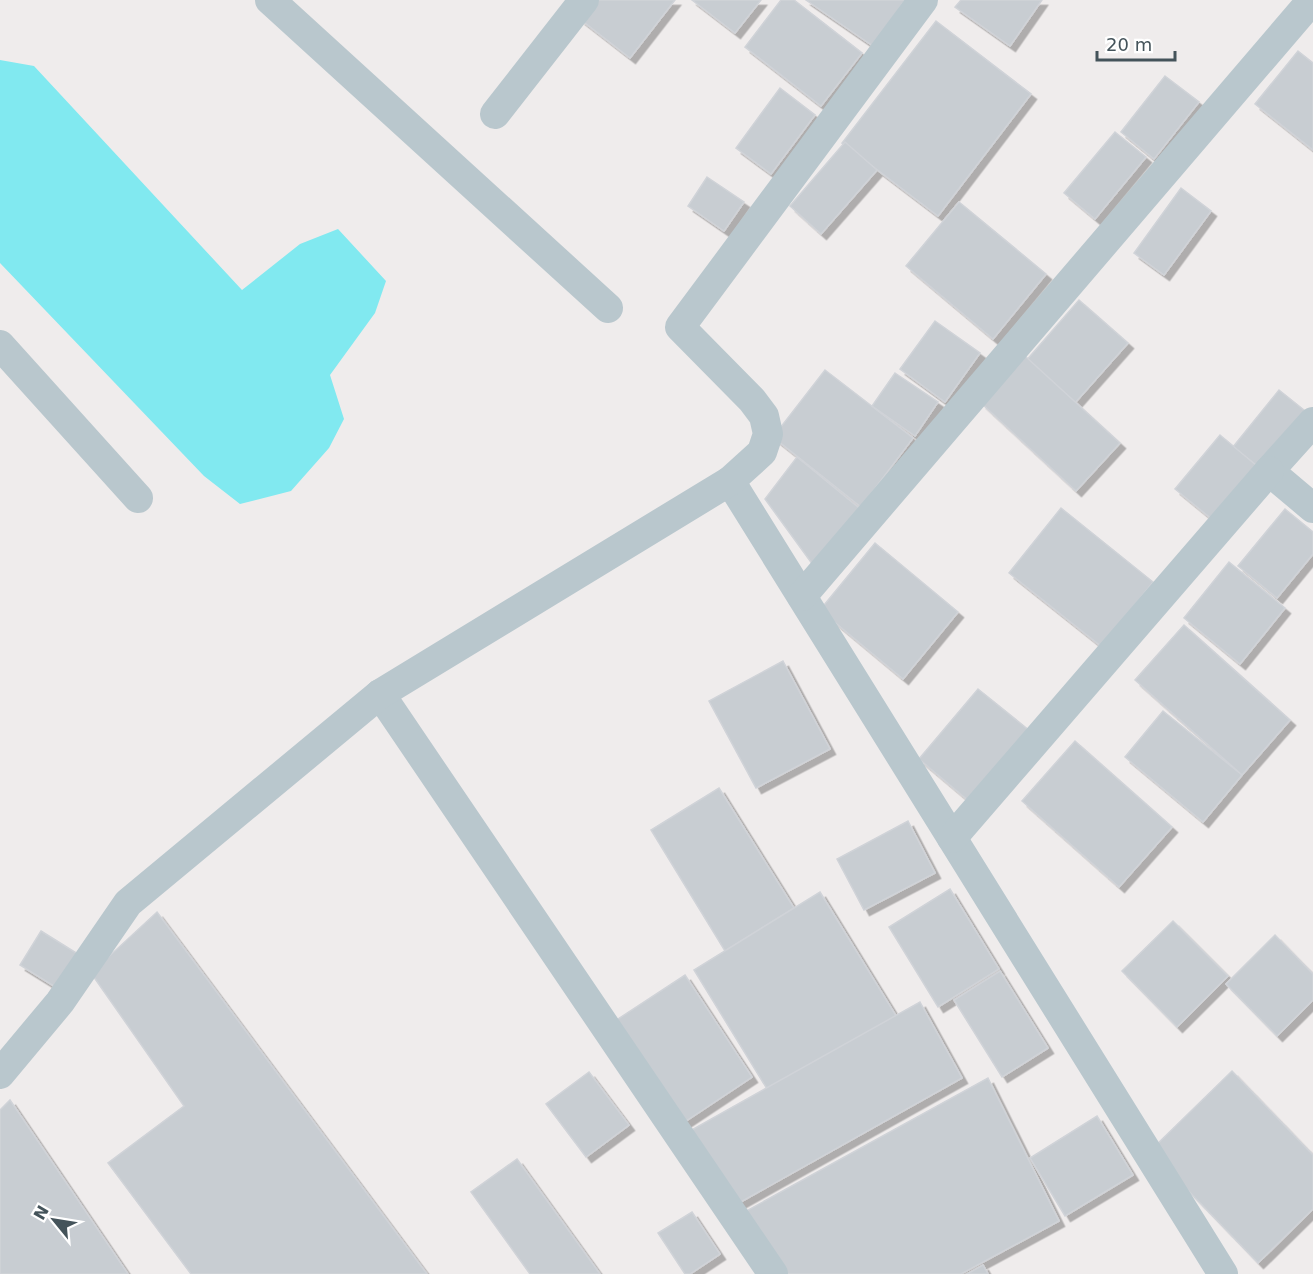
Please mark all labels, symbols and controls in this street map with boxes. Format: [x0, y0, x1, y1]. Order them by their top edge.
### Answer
scale bar [1097, 24, 1175, 62]
text: 20 m [1106, 34, 1152, 55]
north arrow [24, 1190, 84, 1250]
text: N [30, 1202, 53, 1223]

